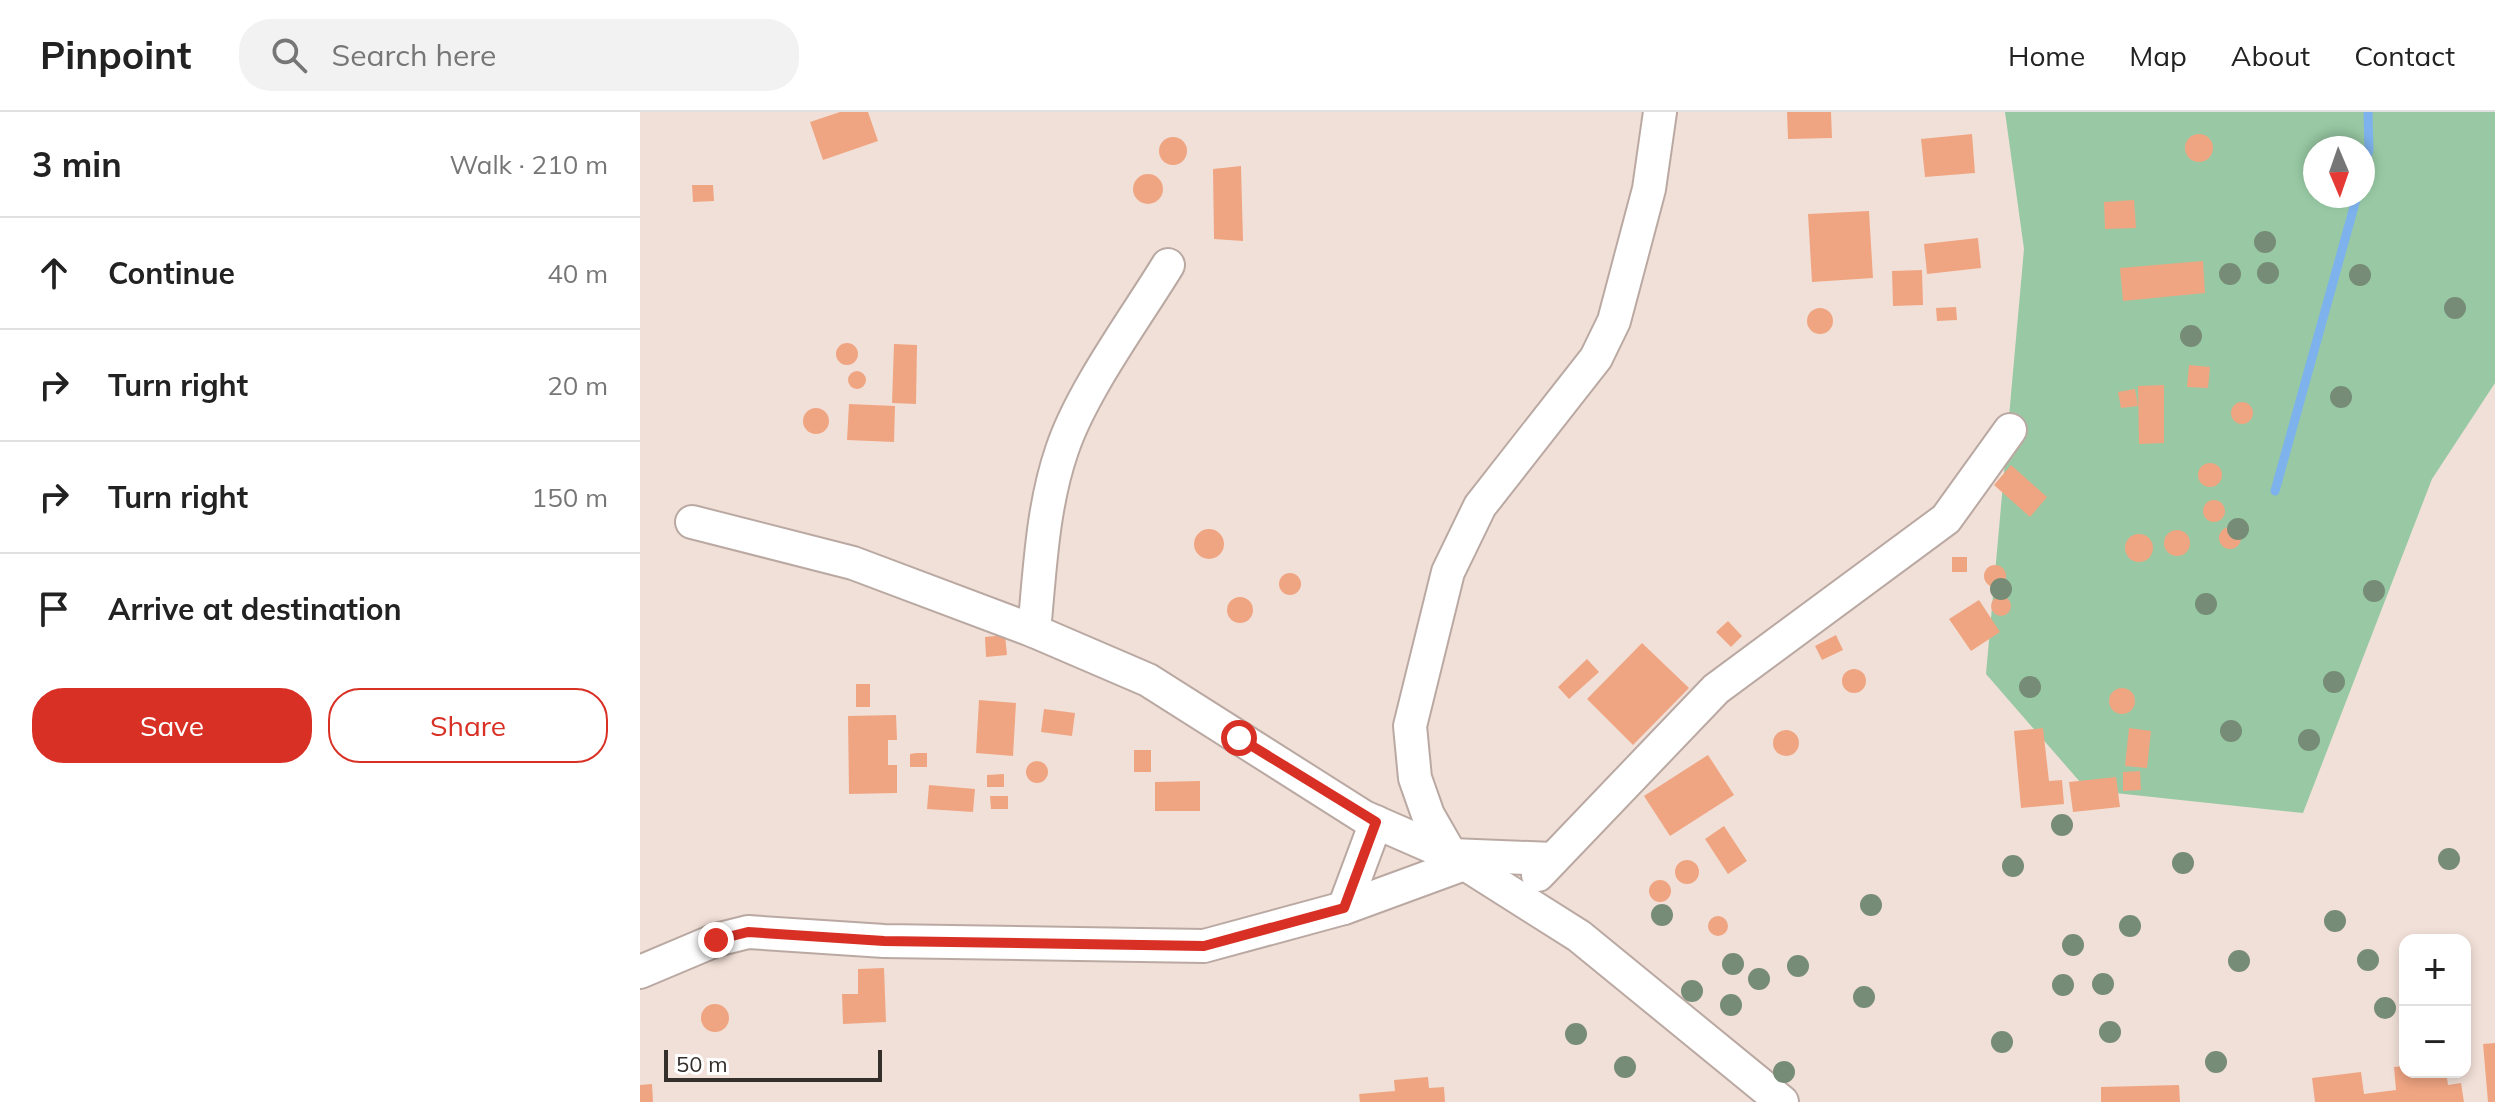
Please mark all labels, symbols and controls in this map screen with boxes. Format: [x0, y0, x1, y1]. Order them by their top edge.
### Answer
search box [239, 19, 799, 91]
text: Pinpoint [40, 31, 191, 79]
icon: search [267, 33, 311, 77]
text: Search here [331, 36, 496, 74]
text: Home [2008, 38, 2085, 73]
text: Map [2129, 38, 2187, 73]
text: About [2231, 38, 2310, 73]
text: Contact [2354, 38, 2455, 73]
north arrow [2303, 136, 2375, 208]
text: 3 min [32, 143, 122, 186]
text: Walk · 210 m [449, 148, 608, 181]
icon: ahead [32, 251, 76, 295]
text: Continue [108, 254, 235, 292]
text: 40 m [547, 257, 608, 290]
icon: right [32, 363, 76, 407]
text: Turn right [108, 366, 248, 404]
text: 20 m [547, 369, 608, 402]
icon: right [32, 475, 76, 519]
text: Turn right [108, 478, 248, 516]
text: 150 m [532, 481, 608, 514]
icon: arrive [32, 587, 76, 631]
text: Arrive at destination [108, 590, 402, 628]
button: Save [32, 688, 312, 763]
button: Share [328, 688, 608, 763]
route start [1221, 720, 1257, 756]
route end [698, 922, 734, 958]
map controls [2399, 934, 2471, 1078]
button: + [2399, 934, 2471, 1006]
button: − [2399, 1006, 2471, 1078]
scale bar [664, 1046, 882, 1082]
text: 50 m [676, 1050, 727, 1078]

